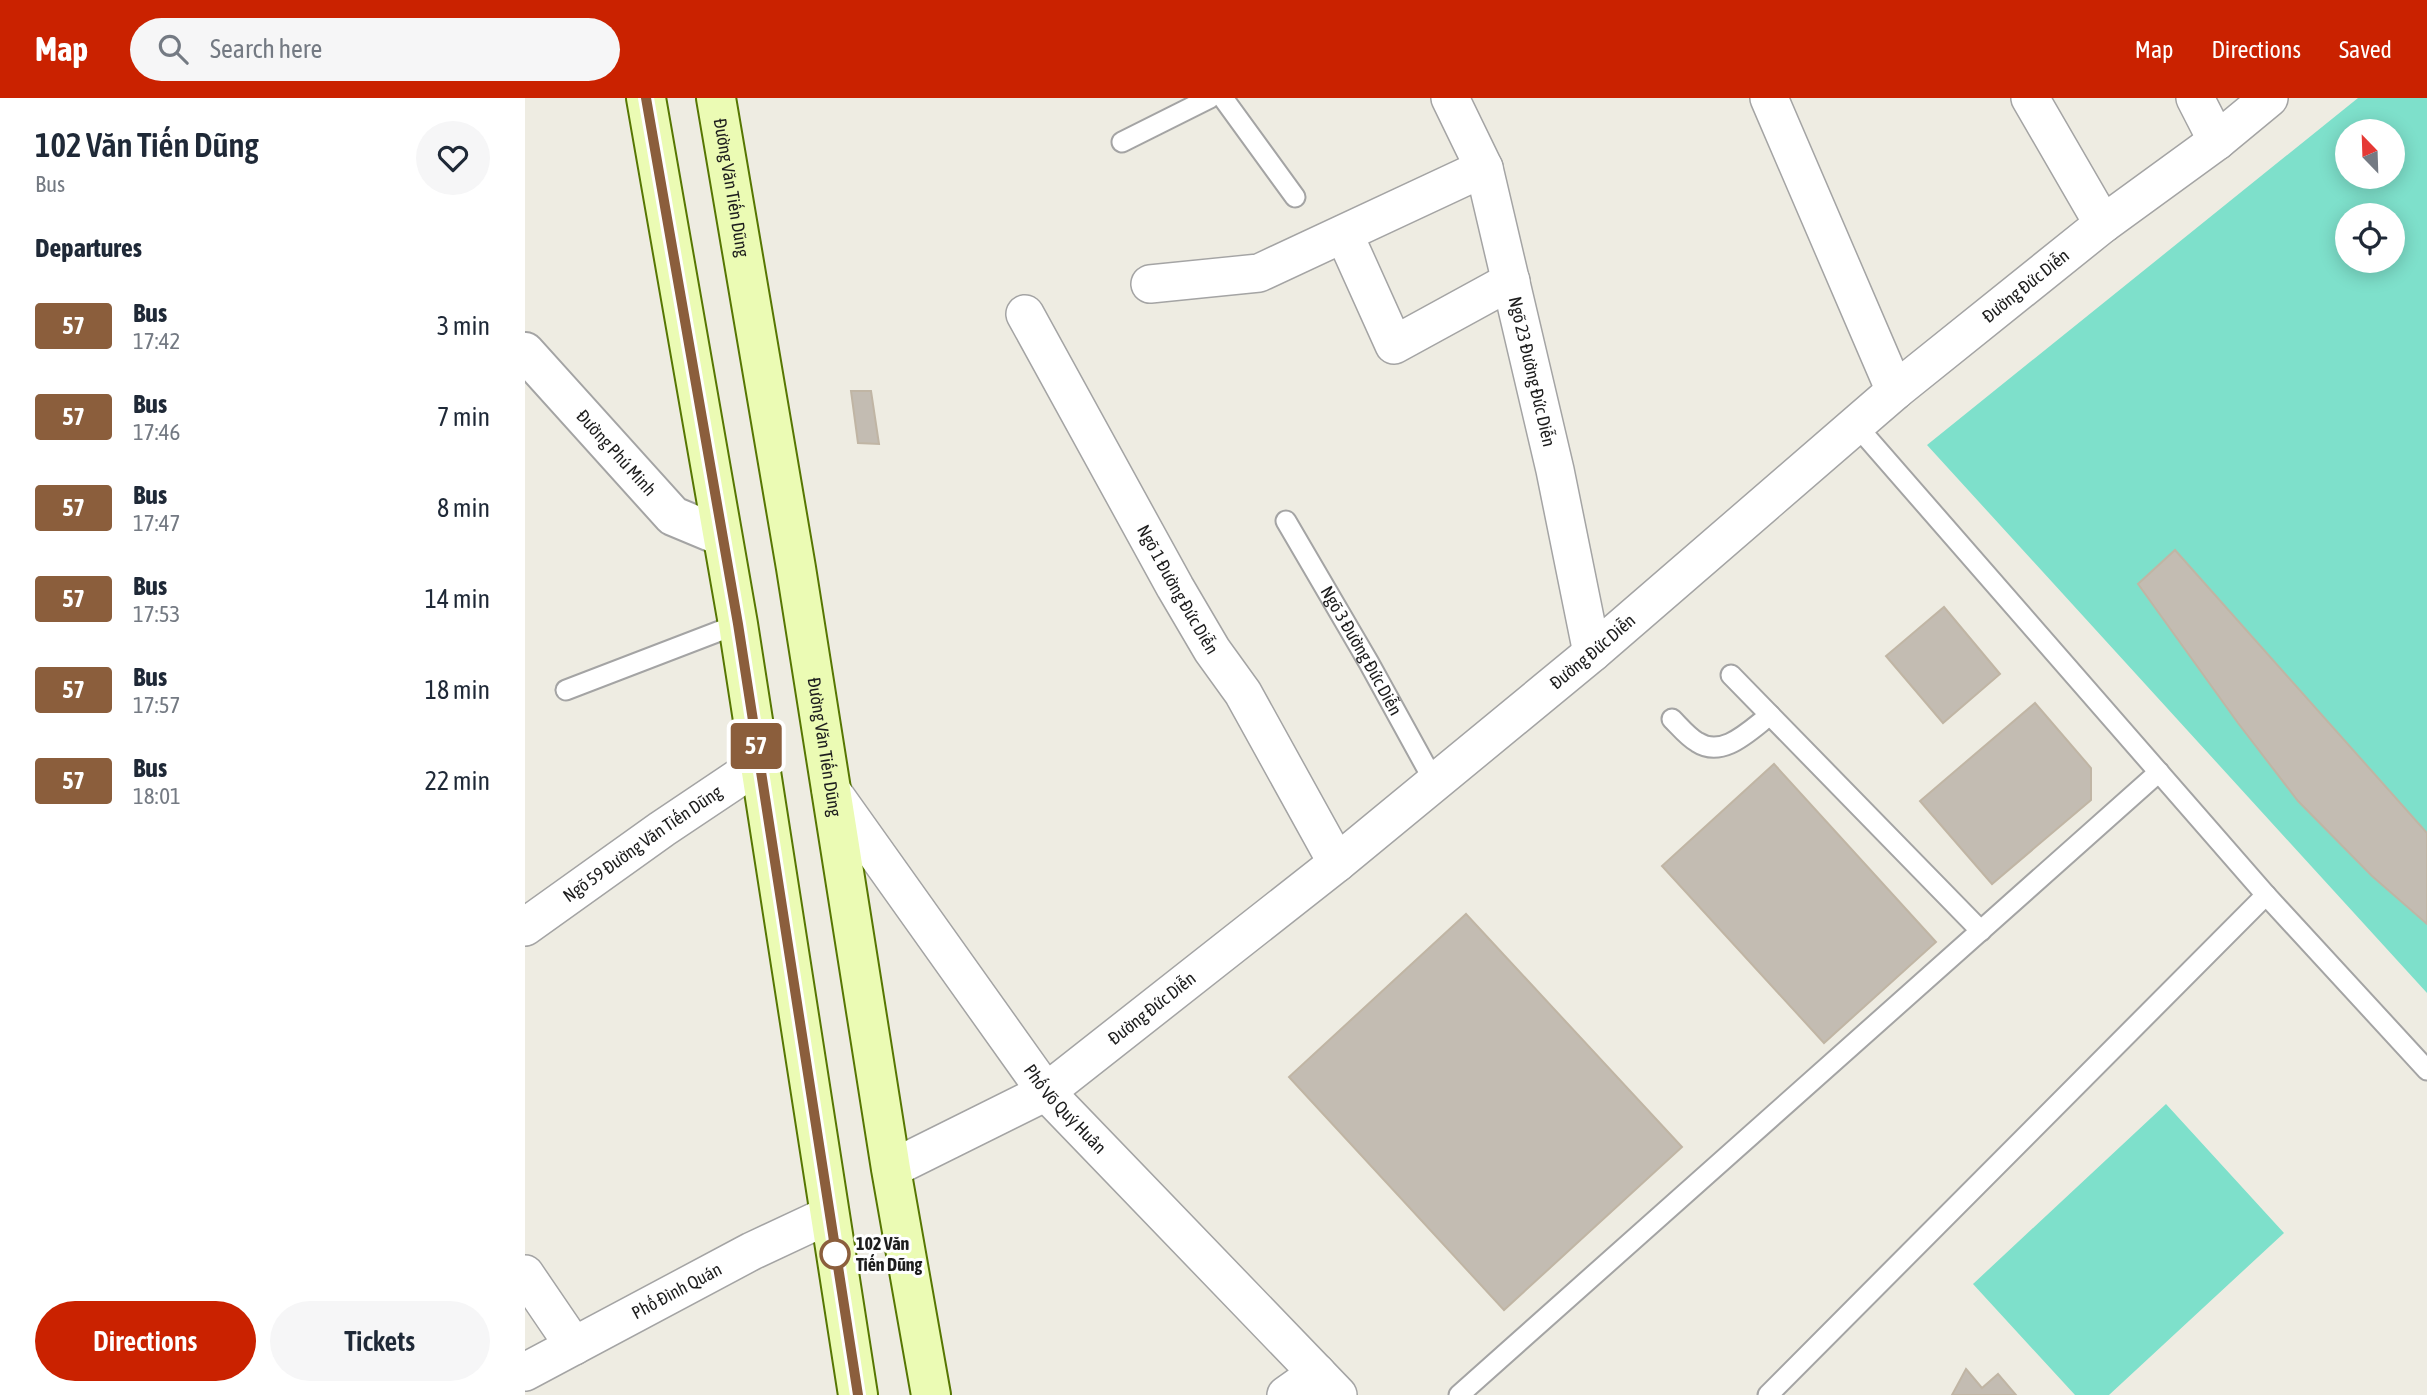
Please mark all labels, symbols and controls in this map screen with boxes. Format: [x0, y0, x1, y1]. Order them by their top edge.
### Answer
search box [130, 18, 620, 81]
text: Map [35, 30, 88, 68]
icon: search [154, 30, 192, 68]
text: Search here [210, 34, 322, 64]
text: Map [2135, 36, 2173, 63]
text: Directions [2211, 36, 2301, 63]
text: Saved [2339, 36, 2392, 63]
street label: Đường Văn Tiến Dũng [710, 117, 754, 259]
north arrow [2335, 119, 2405, 189]
map controls [2335, 119, 2405, 273]
button: heart [416, 121, 490, 195]
text: 102 Văn Tiến Dũng [35, 126, 259, 164]
text: Bus [35, 171, 65, 197]
button: locate [2335, 203, 2405, 273]
text: Departures [35, 233, 142, 263]
street label: Đường Đức Diễn [1978, 244, 2073, 327]
street label: Ngõ 23 Đường Đức Diễn [1505, 294, 1560, 449]
text: Bus [133, 298, 167, 328]
text: 3 min [437, 311, 490, 341]
text: 57 [62, 312, 85, 339]
text: 17:42 [133, 328, 180, 354]
text: Bus [133, 389, 167, 419]
text: 7 min [437, 402, 490, 432]
text: 57 [62, 403, 85, 430]
street label: Đường Phú Minh [572, 405, 661, 500]
text: 17:46 [133, 419, 180, 445]
text: Bus [133, 480, 167, 510]
text: 8 min [437, 493, 490, 523]
text: 57 [62, 494, 85, 521]
text: 17:47 [133, 510, 180, 536]
street label: Ngõ 1 Đường Đức Diễn [1133, 521, 1223, 658]
text: Bus [133, 571, 167, 601]
street label: Ngõ 3 Đường Đức Diễn [1316, 582, 1407, 719]
text: 14 min [425, 584, 490, 614]
text: 57 [62, 585, 85, 612]
text: 17:53 [133, 601, 180, 627]
street label: Đường Đức Diễn [1545, 609, 1639, 693]
text: Bus [133, 662, 167, 692]
text: 18 min [425, 675, 490, 705]
text: 57 [62, 676, 85, 703]
street label: Đường Văn Tiến Dũng [803, 676, 846, 818]
text: 17:57 [133, 692, 180, 718]
line badge: 57 [725, 723, 787, 769]
text: 57 [745, 732, 767, 759]
text: Bus [133, 753, 167, 783]
text: 22 min [425, 766, 490, 796]
text: 57 [62, 767, 85, 794]
street label: Ngõ 59 Đường Văn Tiến Dũng [559, 781, 726, 906]
text: 18:01 [133, 783, 181, 809]
street label: Đường Đức Diễn [1104, 967, 1200, 1049]
street label: Phố Võ Quý Huân [1020, 1060, 1111, 1158]
place label: 102 Văn Tiến Dũng [856, 1233, 923, 1275]
marker: 102 Văn Tiến Dũng [820, 1239, 850, 1269]
street label: Phố Đình Quán [628, 1258, 725, 1323]
button: Directions [35, 1301, 256, 1381]
button: Tickets [270, 1301, 490, 1381]

